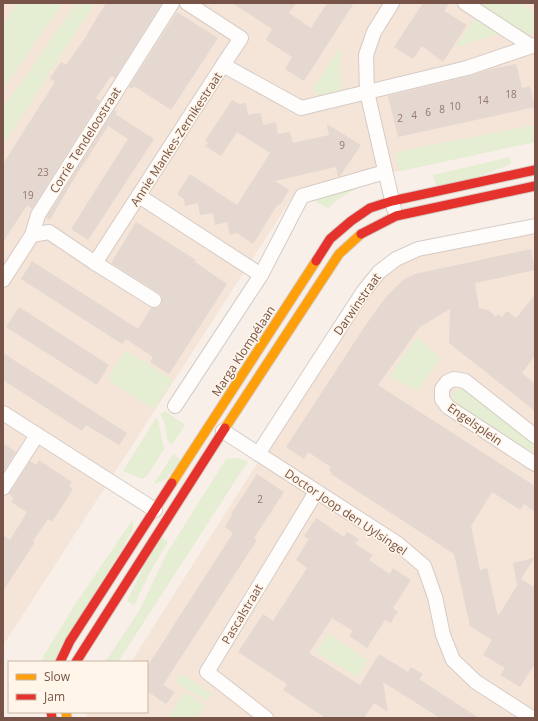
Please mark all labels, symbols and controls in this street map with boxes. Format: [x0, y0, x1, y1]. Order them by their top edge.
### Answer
street label: Annie Mankes-Zernikestraat [126, 68, 226, 210]
street label: Corrie Tendeloostraat [45, 84, 125, 196]
house number: 18 [505, 87, 517, 101]
house number: 14 [477, 93, 489, 107]
house number: 10 [449, 99, 461, 113]
house number: 8 [439, 102, 445, 116]
house number: 6 [425, 105, 431, 119]
house number: 4 [411, 108, 417, 122]
house number: 2 [397, 111, 403, 125]
house number: 9 [339, 138, 345, 152]
house number: 23 [37, 165, 49, 179]
house number: 19 [22, 188, 34, 202]
street label: Darwinstraat [329, 269, 385, 339]
street label: Marga Klompélaan [207, 302, 279, 400]
street label: Engelsplein [444, 399, 506, 449]
street label: Doctor Joop den Uylsingel [282, 465, 410, 559]
house number: 2 [257, 492, 263, 506]
street label: Pascalstraat [217, 581, 267, 647]
legend [8, 661, 148, 713]
text: Slow [44, 668, 71, 685]
text: Jam [43, 688, 65, 705]

